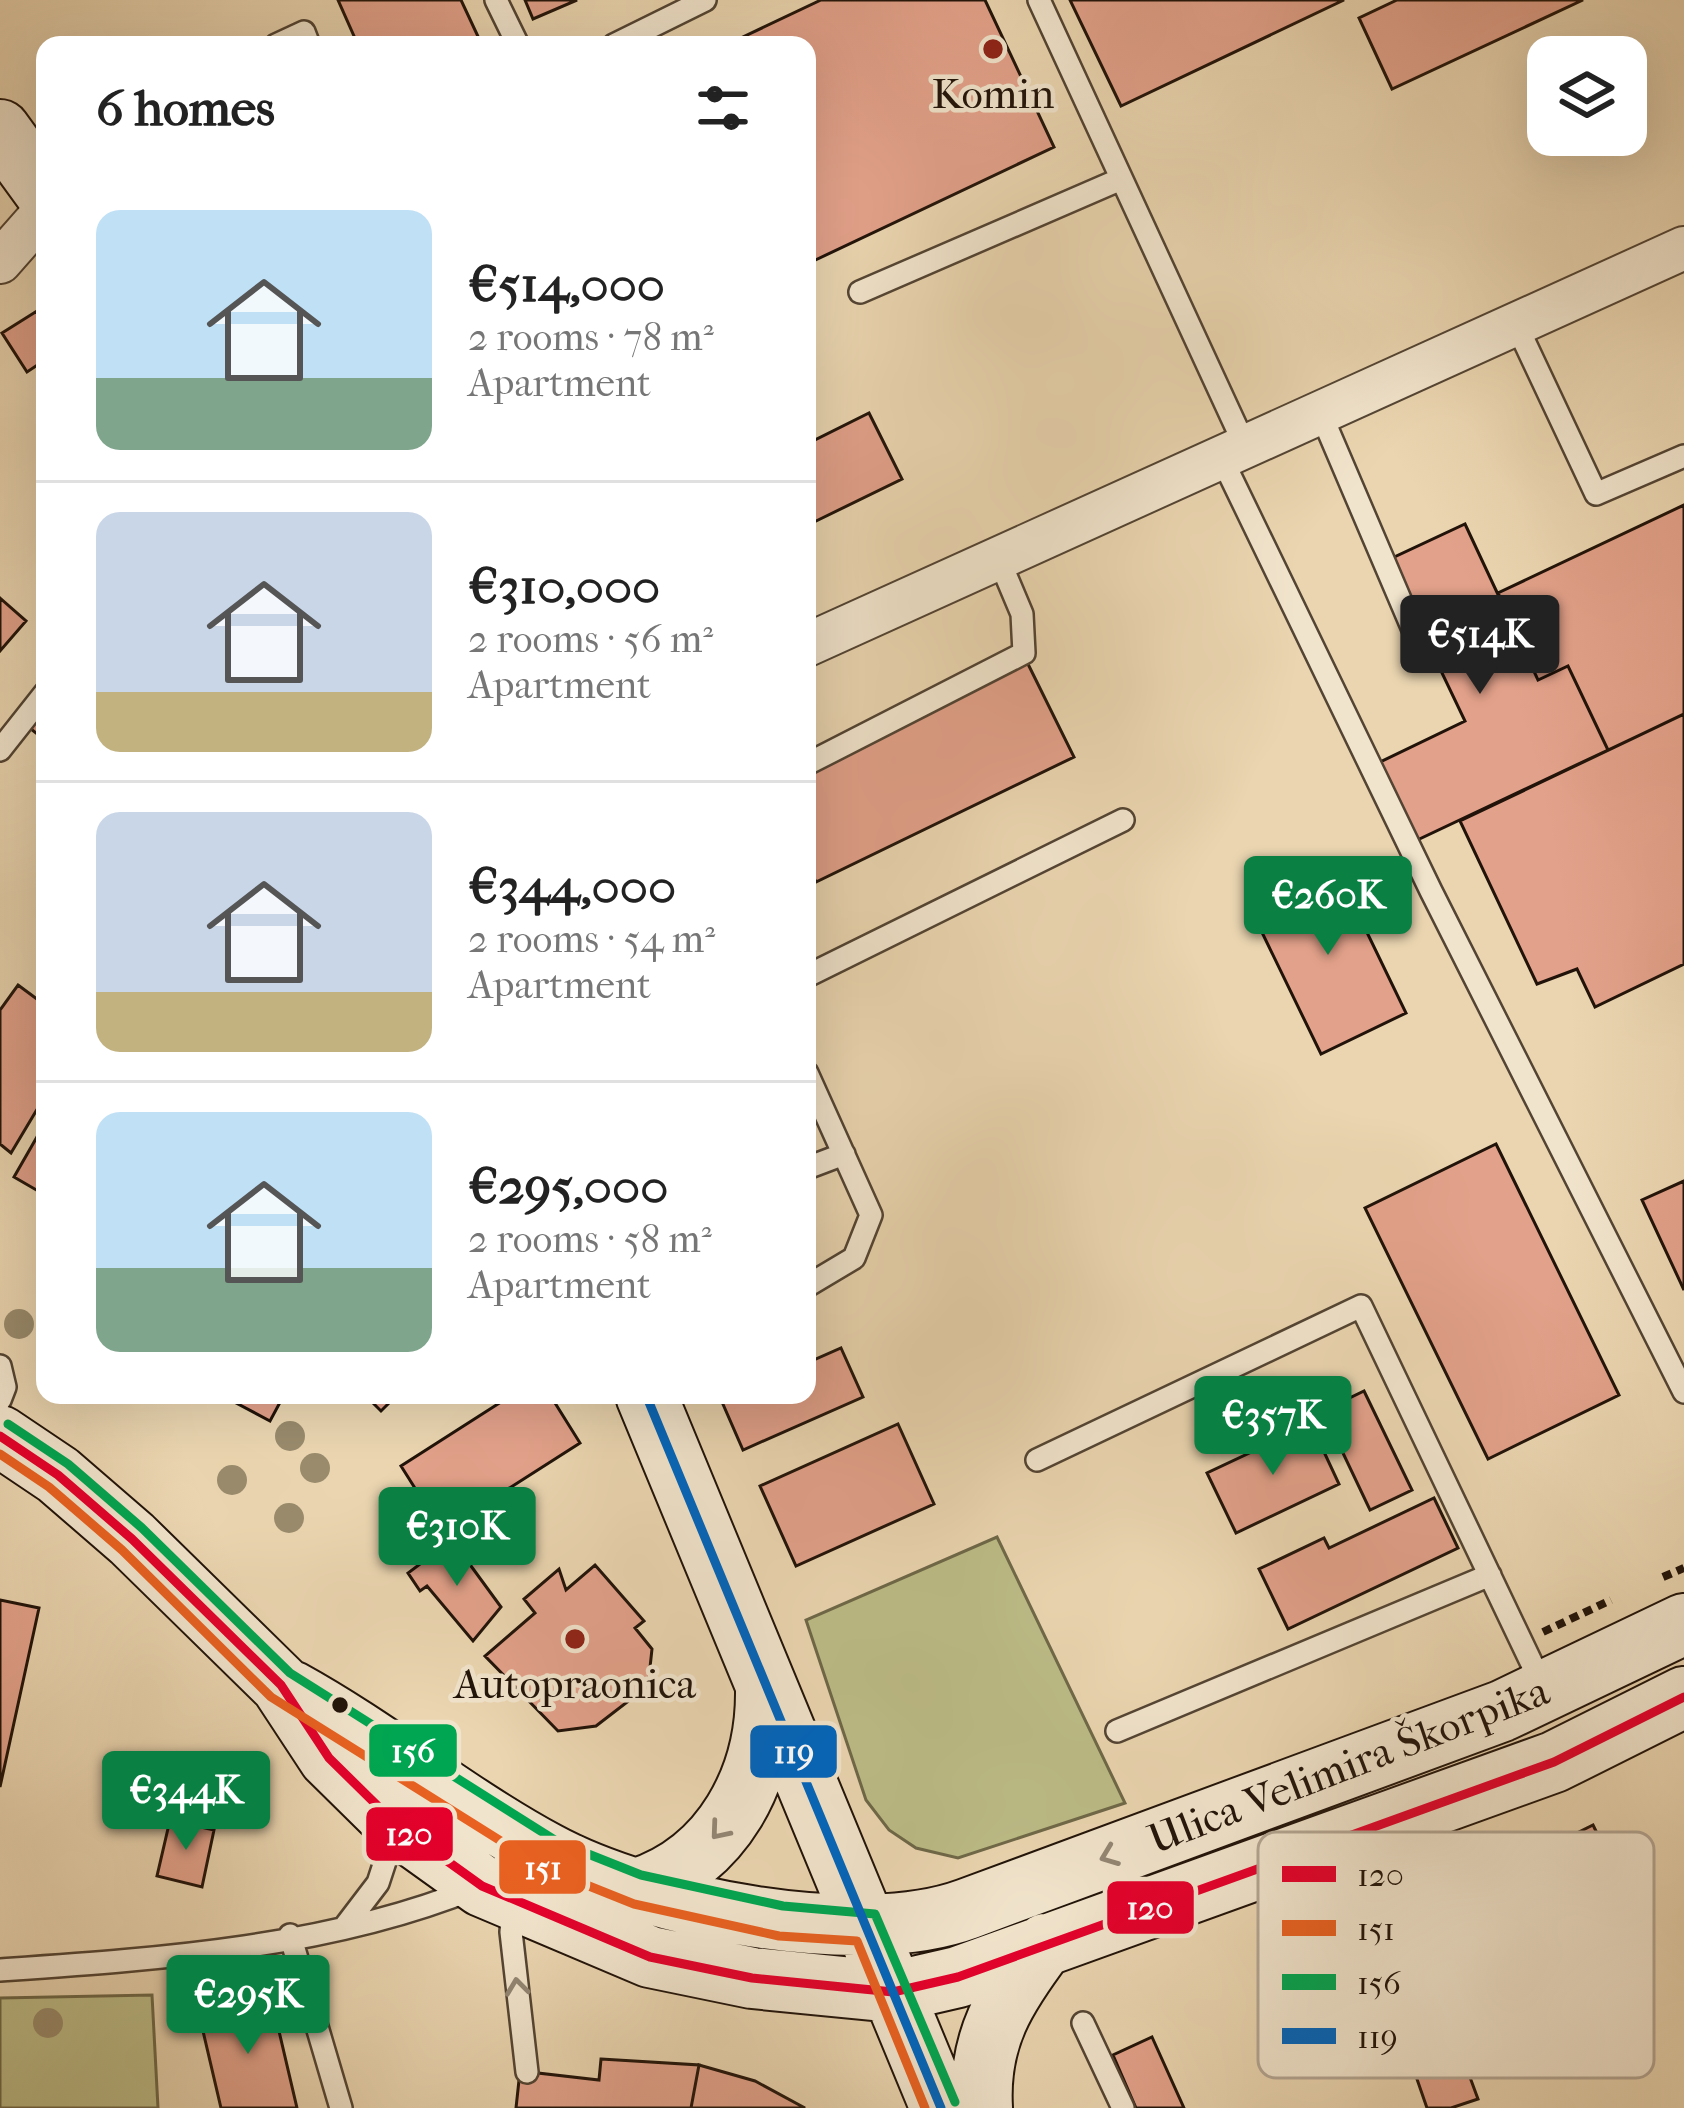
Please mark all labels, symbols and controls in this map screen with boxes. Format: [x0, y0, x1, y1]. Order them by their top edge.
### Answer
marker: Komin [980, 36, 1006, 62]
map controls [1527, 36, 1647, 156]
button: layers [1527, 36, 1647, 156]
place label: Komin [932, 70, 1054, 119]
icon: filters [690, 75, 756, 141]
text: 6 homes [96, 78, 275, 138]
text: €514,000 [468, 254, 665, 314]
icon: home [192, 258, 336, 402]
text: 2 rooms · 78 m² [468, 314, 714, 360]
text: Apartment [468, 360, 651, 406]
text: €310,000 [468, 556, 660, 616]
icon: home [192, 560, 336, 704]
pin: €514K [1396, 595, 1564, 697]
text: €514K [1427, 611, 1533, 657]
text: 2 rooms · 56 m² [468, 616, 713, 662]
text: Apartment [468, 662, 651, 708]
text: €344,000 [468, 856, 676, 916]
pin: €260K [1244, 856, 1412, 958]
icon: home [192, 860, 336, 1004]
text: €260K [1271, 872, 1385, 918]
text: 2 rooms · 54 m² [468, 916, 715, 962]
text: Apartment [468, 962, 651, 1008]
text: €295,000 [468, 1156, 668, 1216]
icon: home [192, 1160, 336, 1304]
text: 2 rooms · 58 m² [468, 1216, 712, 1262]
text: Apartment [468, 1262, 651, 1308]
pin: €357K [1189, 1376, 1357, 1478]
text: €357K [1221, 1392, 1325, 1438]
pin: €310K [373, 1487, 541, 1589]
text: €310K [406, 1503, 508, 1549]
marker: Autopraonica [562, 1626, 588, 1652]
place label: Autopraonica [452, 1660, 697, 1709]
street label: Ulica Velimira Škorpika [1141, 1665, 1556, 1864]
unlabelled marker [329, 1694, 351, 1716]
line badge: 156 [367, 1722, 459, 1779]
line badge: 119 [748, 1723, 839, 1780]
text: 156 [391, 1732, 436, 1771]
text: 119 [774, 1733, 814, 1772]
pin: €344K [102, 1751, 270, 1853]
text: €344K [129, 1767, 243, 1813]
line badge: 120 [364, 1805, 455, 1863]
text: 120 [386, 1815, 432, 1854]
one-way arrow [712, 1818, 734, 1840]
legend [1258, 1832, 1654, 2078]
line badge: 151 [497, 1838, 588, 1896]
one-way arrow [1099, 1842, 1120, 1866]
text: 151 [524, 1849, 562, 1888]
text: 120 [1357, 1856, 1404, 1895]
line badge: 120 [1105, 1879, 1196, 1936]
text: 120 [1127, 1889, 1173, 1928]
text: 151 [1357, 1910, 1395, 1949]
pin: €295K [164, 1955, 332, 2057]
text: 156 [1357, 1964, 1401, 2003]
text: €295K [194, 1971, 302, 2017]
one-way arrow [505, 1978, 531, 1997]
text: 119 [1357, 2018, 1398, 2057]

